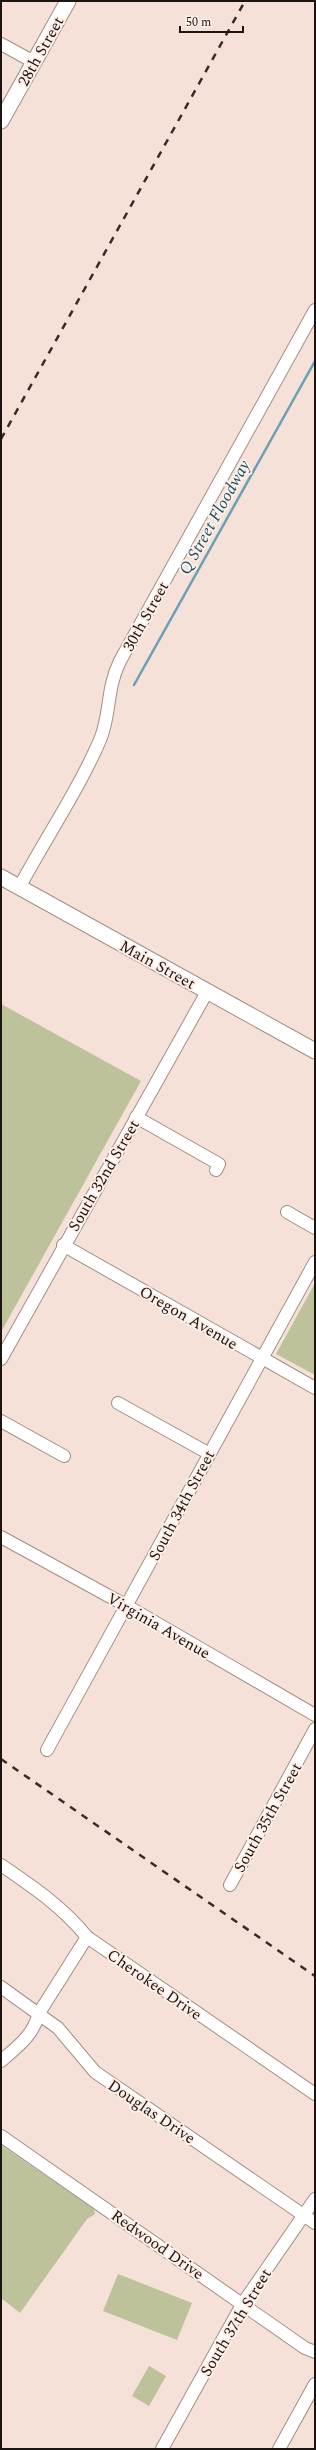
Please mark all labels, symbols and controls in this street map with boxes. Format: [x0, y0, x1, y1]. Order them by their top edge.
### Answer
scale bar [180, 8, 243, 34]
street label: 28th Street [12, 12, 70, 91]
text: 50 m [186, 13, 211, 32]
water label: Q Street Floodway [173, 455, 257, 580]
street label: 30th Street [117, 577, 175, 656]
street label: Main Street [115, 934, 200, 996]
street label: South 32nd Street [62, 1115, 146, 1236]
street label: Oregon Avenue [135, 1280, 242, 1356]
street label: South 34th Street [143, 1446, 221, 1565]
street label: Virginia Avenue [102, 1587, 215, 1665]
street label: South 35th Street [228, 1758, 308, 1877]
street label: Cherokee Drive [102, 1943, 207, 2026]
street label: Douglas Drive [103, 2074, 200, 2150]
street label: Redwood Drive [106, 2204, 209, 2286]
street label: South 37th Street [194, 2264, 278, 2381]

